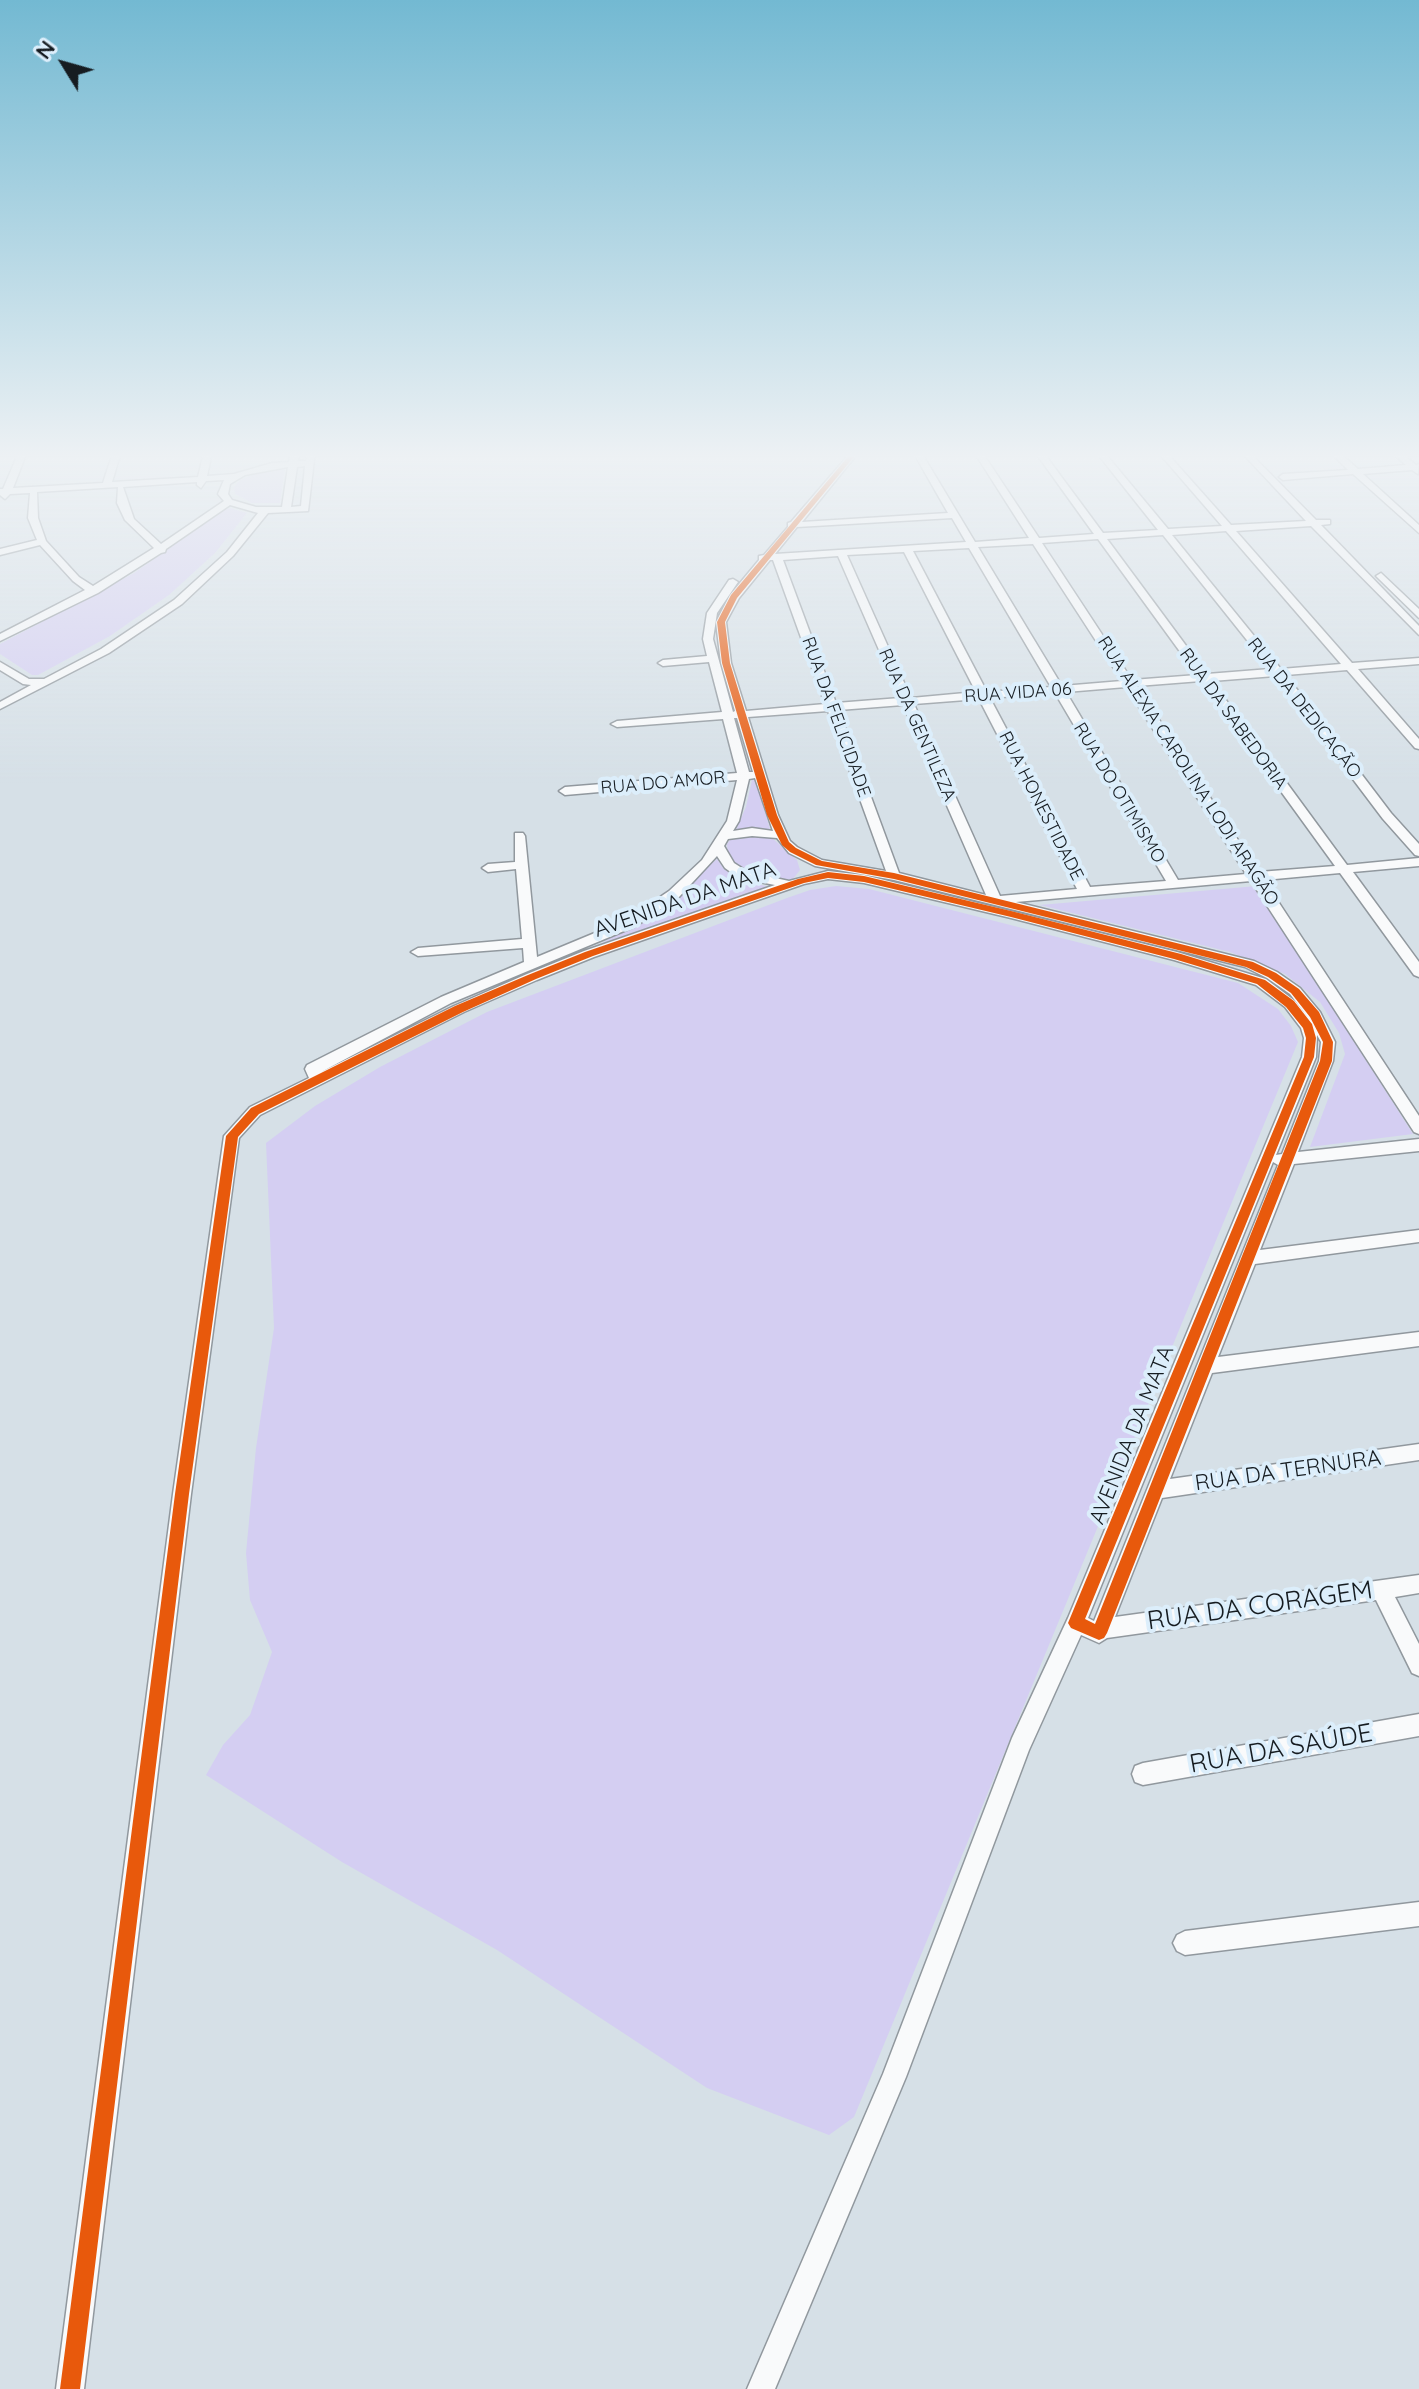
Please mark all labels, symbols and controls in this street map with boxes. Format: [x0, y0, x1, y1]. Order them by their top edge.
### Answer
north arrow [24, 24, 104, 104]
text: N [29, 35, 61, 64]
street label: RUA ALEXIA CAROLINA LODI ARAGÃO [1093, 633, 1283, 909]
street label: RUA DA FELICIDADE [797, 634, 875, 800]
street label: RUA DA DEDICAÇÃO [1243, 634, 1365, 782]
street label: RUA DA SABEDORIA [1175, 644, 1291, 794]
street label: RUA DA GENTILEZA [874, 645, 960, 805]
street label: RUA VIDA 06 [964, 678, 1072, 708]
street label: RUA DO OTIMISMO [1069, 719, 1169, 867]
street label: RUA HONESTIDADE [994, 728, 1088, 884]
street label: RUA DO AMOR [600, 767, 726, 799]
street label: AVENIDA DA MATA [591, 857, 779, 943]
street label: AVENIDA DA MATA [1084, 1342, 1180, 1528]
street label: RUA DA TERNURA [1193, 1445, 1383, 1497]
street label: RUA DA CORAGEM [1145, 1575, 1375, 1637]
street label: RUA DA SAÚDE [1187, 1718, 1375, 1780]

